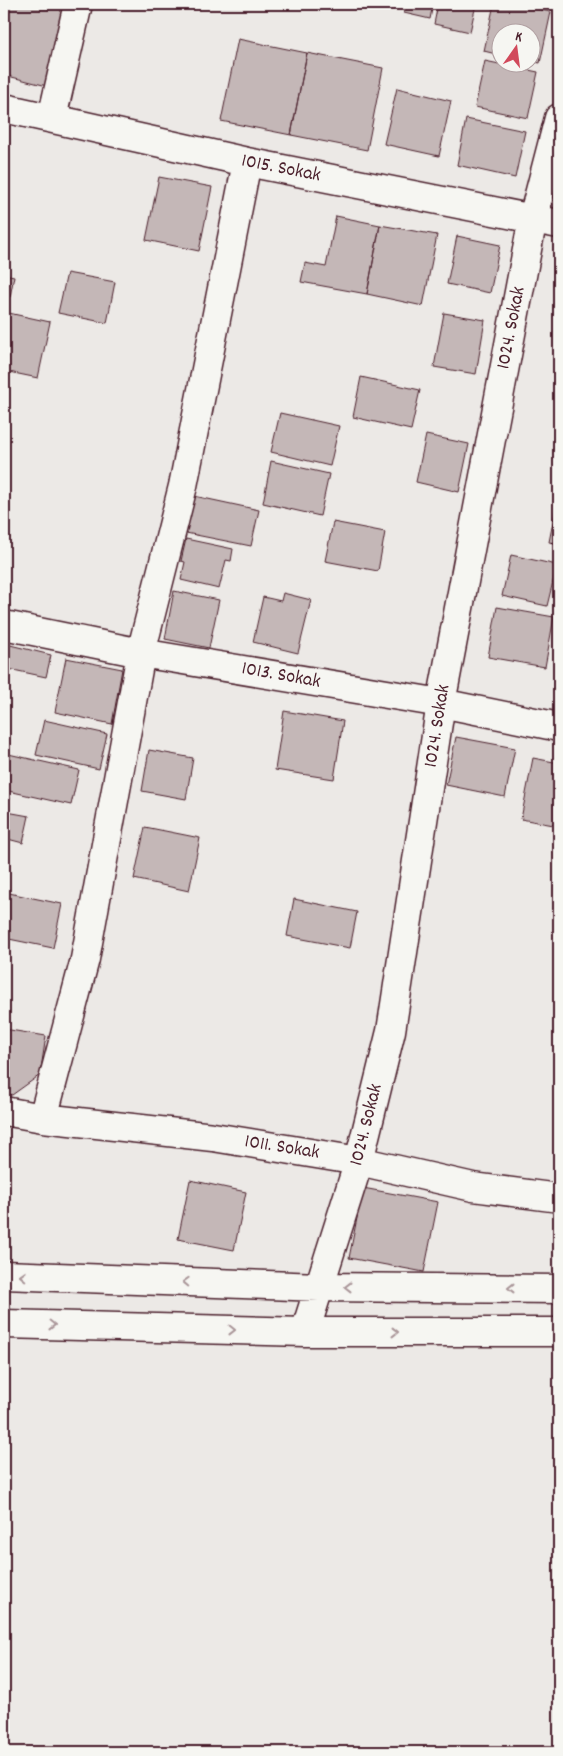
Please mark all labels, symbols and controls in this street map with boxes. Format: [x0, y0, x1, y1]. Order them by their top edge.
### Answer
north arrow [490, 22, 540, 72]
text: K [513, 27, 525, 48]
street label: 1015. Sokak [239, 148, 323, 190]
street label: 1024. Sokak [490, 284, 534, 372]
street label: 1013. Sokak [239, 655, 323, 697]
street label: 1024. Sokak [418, 682, 458, 770]
street label: 1024. Sokak [343, 1081, 391, 1169]
street label: 1011. Sokak [243, 1128, 321, 1168]
one-way arrow [19, 1271, 26, 1281]
one-way arrow [181, 1277, 189, 1288]
one-way arrow [344, 1282, 352, 1293]
one-way arrow [506, 1283, 514, 1293]
one-way arrow [49, 1320, 57, 1331]
one-way arrow [229, 1325, 237, 1335]
one-way arrow [392, 1327, 399, 1337]

